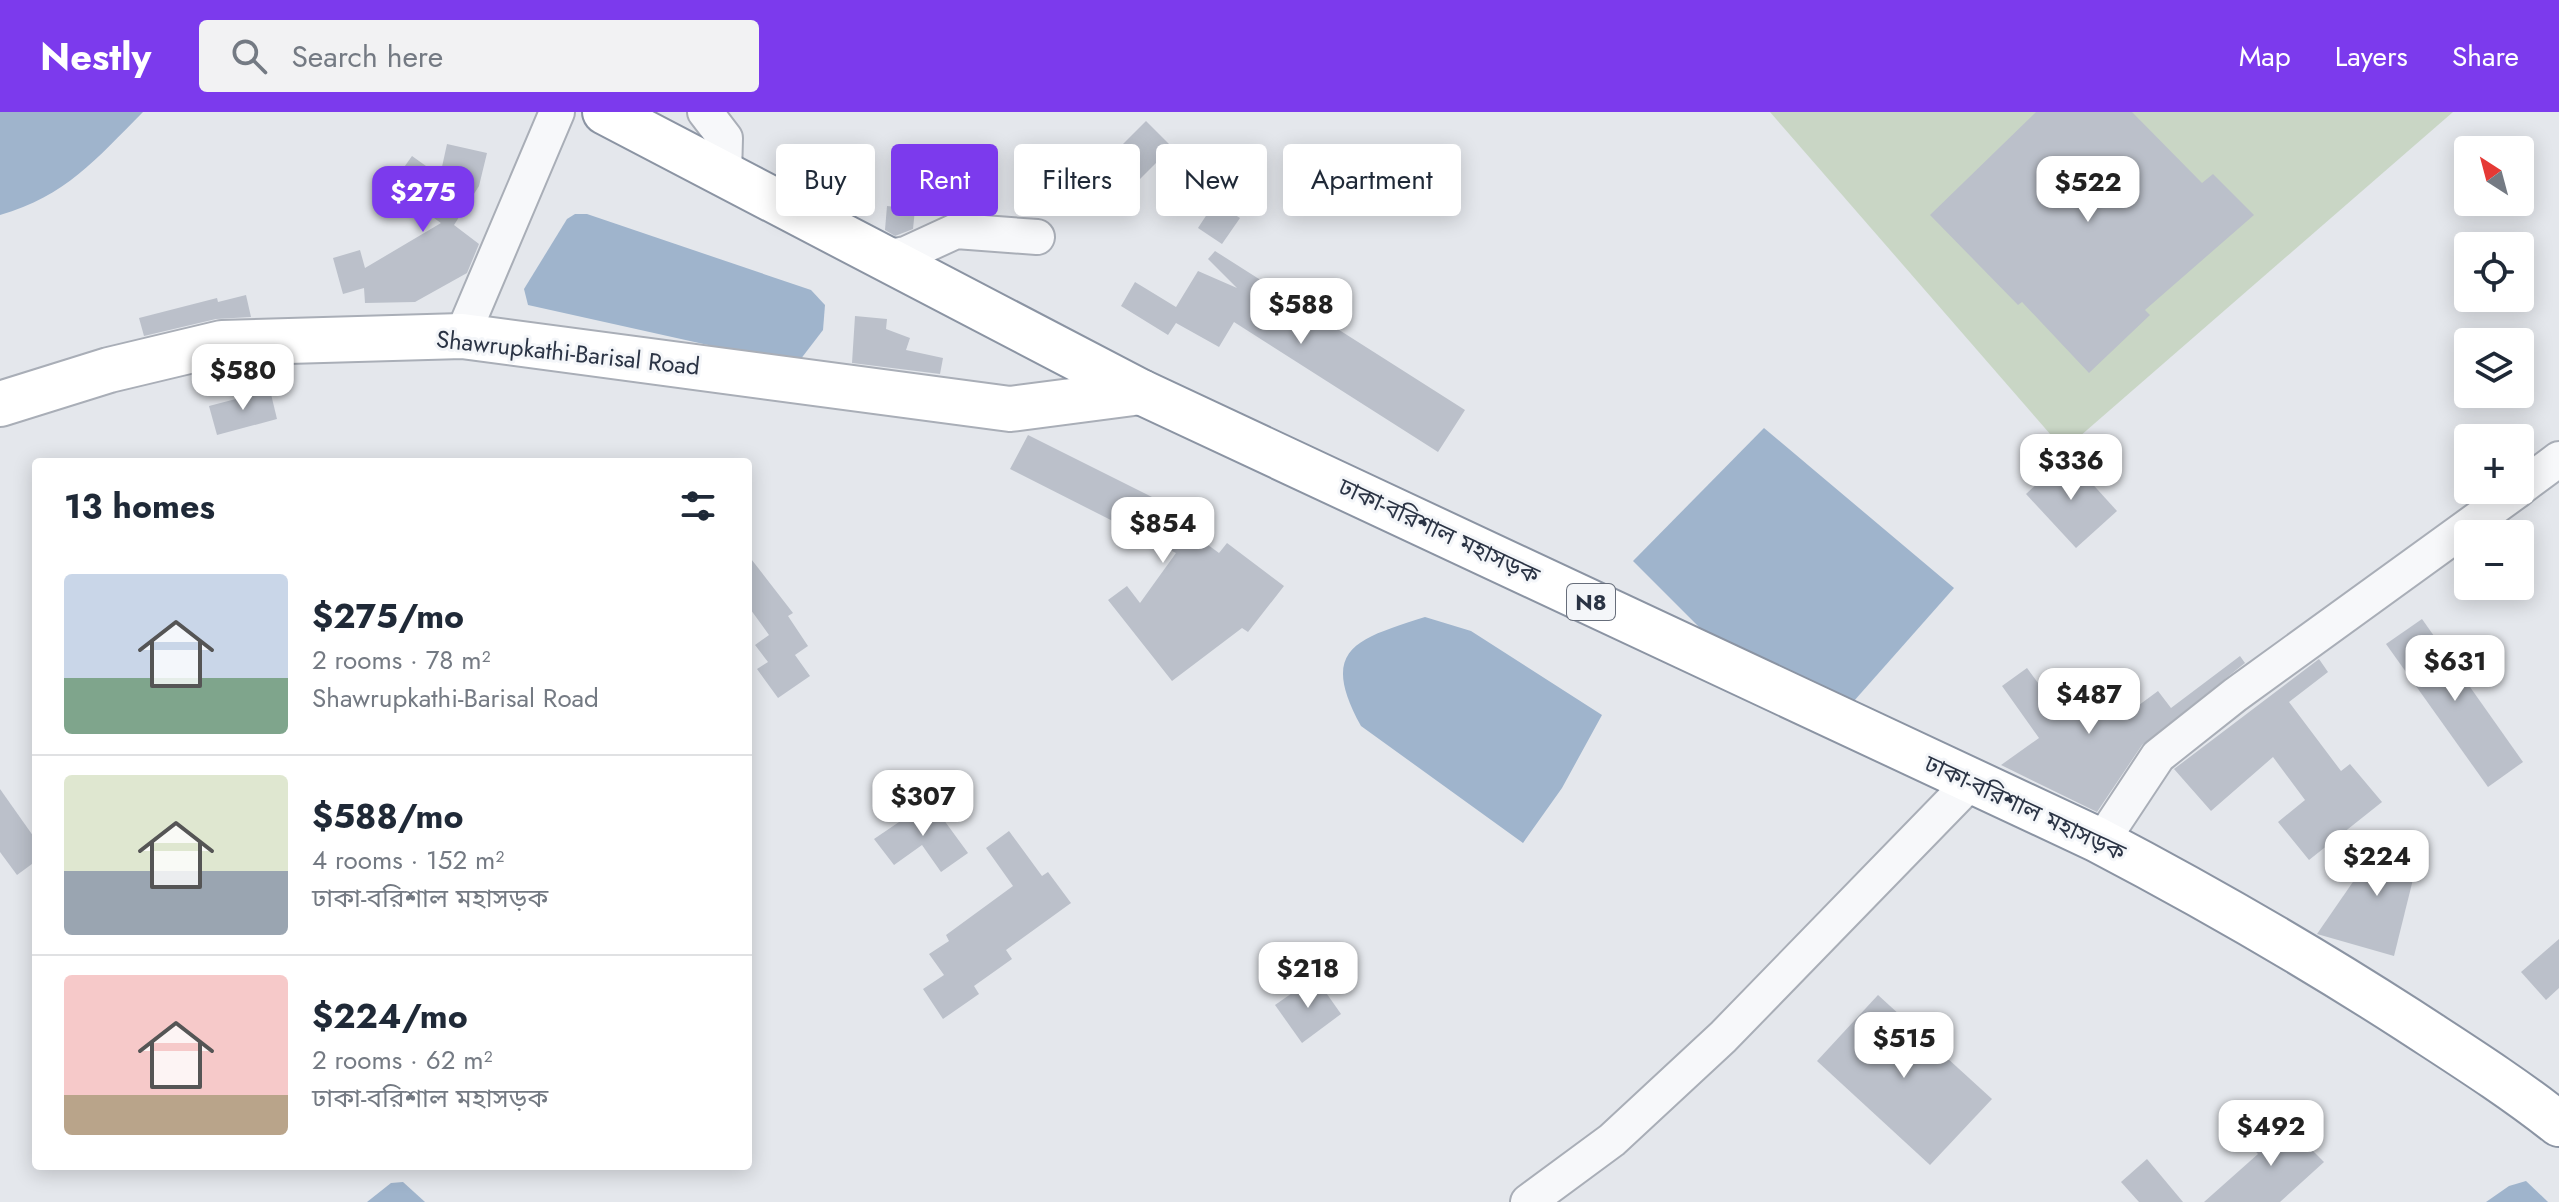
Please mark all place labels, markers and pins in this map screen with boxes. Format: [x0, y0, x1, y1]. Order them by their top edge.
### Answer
pin: $522 [2041, 156, 2135, 224]
pin: $275 [376, 166, 470, 234]
pin: $588 [1254, 278, 1348, 346]
pin: $580 [196, 344, 290, 412]
pin: $336 [2024, 434, 2118, 502]
pin: $854 [1116, 497, 1210, 565]
pin: $631 [2408, 635, 2502, 703]
pin: $487 [2042, 668, 2136, 736]
pin: $307 [876, 770, 970, 838]
pin: $224 [2330, 830, 2424, 898]
pin: $218 [1261, 942, 1355, 1010]
pin: $515 [1857, 1012, 1951, 1080]
pin: $492 [2224, 1100, 2318, 1168]

